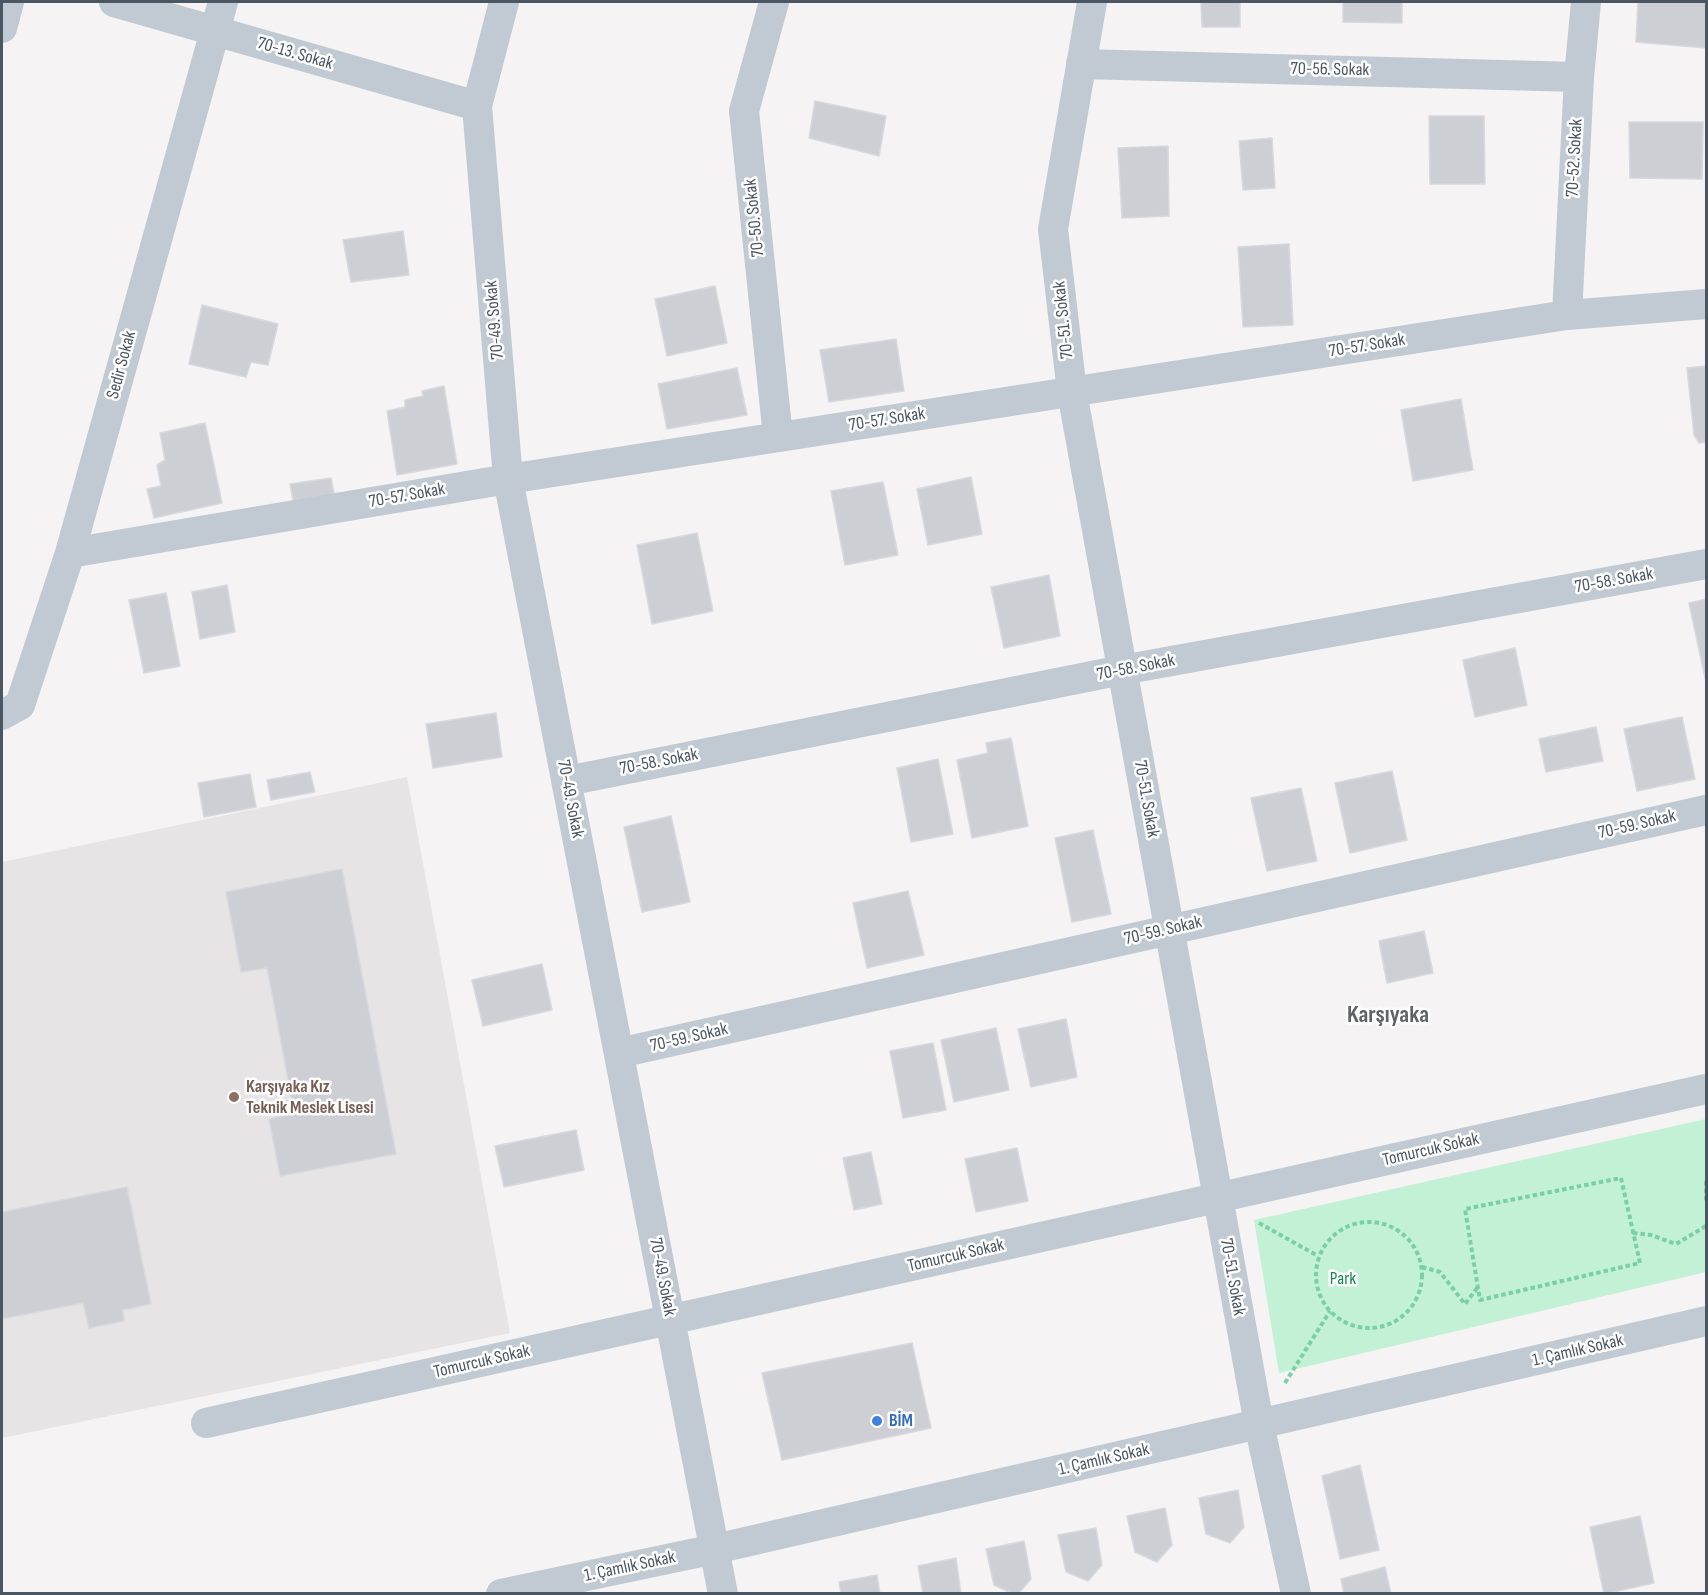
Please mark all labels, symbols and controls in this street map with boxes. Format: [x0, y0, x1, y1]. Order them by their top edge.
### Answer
street label: 70-13. Sokak [255, 33, 335, 75]
street label: 70-56. Sokak [1291, 59, 1369, 81]
street label: 70-52. Sokak [1562, 118, 1588, 198]
street label: 70-50. Sokak [740, 178, 770, 258]
street label: 70-49. Sokak [481, 280, 509, 360]
street label: 70-51. Sokak [1049, 280, 1079, 360]
street label: Sedir Sokak [103, 329, 141, 401]
street label: 70-57. Sokak [1327, 329, 1407, 363]
street label: 70-57. Sokak [847, 403, 927, 437]
street label: 70-57. Sokak [367, 479, 447, 513]
street label: 70-58. Sokak [1573, 564, 1655, 598]
street label: 70-58. Sokak [1095, 650, 1177, 686]
street label: 70-58. Sokak [618, 744, 700, 780]
street label: 70-49. Sokak [552, 758, 588, 840]
street label: 70-51. Sokak [1129, 759, 1163, 839]
street label: 70-59. Sokak [1596, 806, 1678, 844]
street label: 70-59. Sokak [1122, 912, 1204, 950]
district label: Karşıyaka [1347, 1002, 1429, 1030]
street label: 70-59. Sokak [648, 1019, 730, 1057]
place label: Karşıyaka Kız Teknik Meslek Lisesi [246, 1076, 374, 1118]
marker: Karşıyaka Kız Teknik Meslek Lisesi [227, 1090, 241, 1104]
street label: Tomurcuk Sokak [1381, 1128, 1481, 1172]
street label: Tomurcuk Sokak [906, 1234, 1006, 1278]
street label: 70-49. Sokak [644, 1236, 680, 1318]
street label: 70-51. Sokak [1215, 1237, 1249, 1317]
park label: Park [1330, 1268, 1356, 1290]
street label: 1. Çamlık Sokak [1531, 1330, 1625, 1372]
street label: Tomurcuk Sokak [432, 1340, 532, 1384]
place label: BİM [889, 1410, 913, 1432]
marker: BİM [870, 1414, 884, 1428]
street label: 1. Çamlık Sokak [1057, 1439, 1151, 1481]
street label: 1. Çamlık Sokak [583, 1547, 677, 1587]

